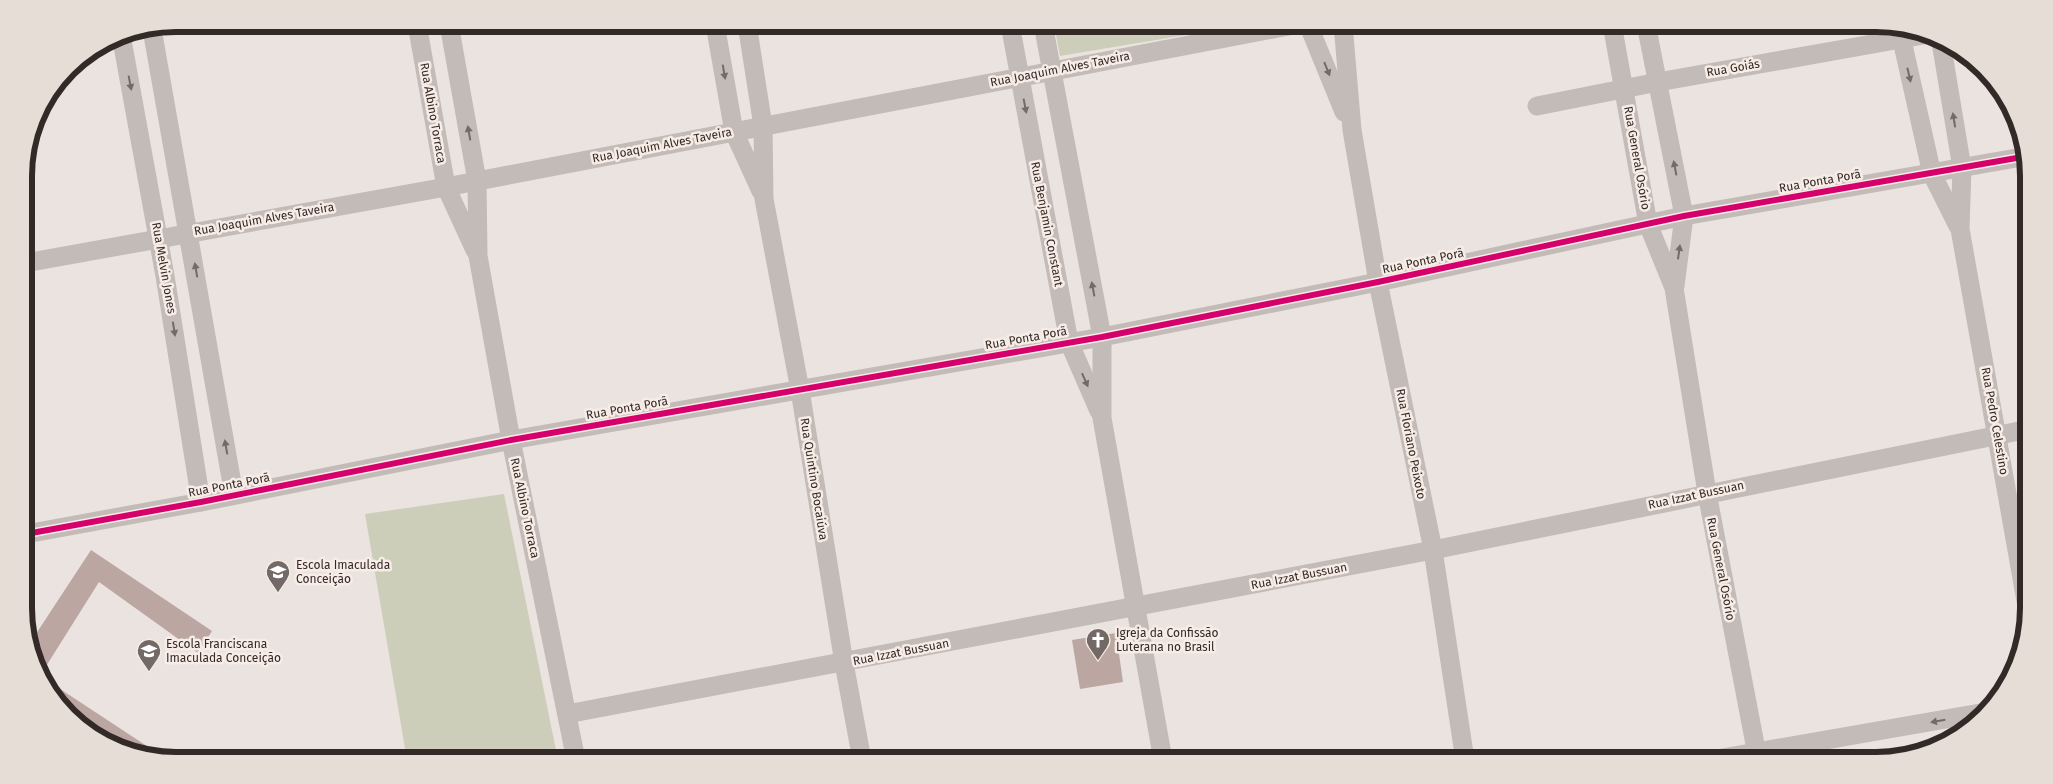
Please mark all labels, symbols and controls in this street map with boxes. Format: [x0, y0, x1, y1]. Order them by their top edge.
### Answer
street label: Rua Joaquim Alves Taveira [989, 49, 1131, 89]
street label: Rua Goiás [1705, 56, 1761, 80]
street label: Rua Albino Torraca [417, 61, 449, 165]
one-way arrow [1323, 62, 1331, 76]
one-way arrow [720, 64, 728, 80]
one-way arrow [1905, 67, 1913, 82]
one-way arrow [126, 75, 134, 90]
one-way arrow [1021, 99, 1029, 115]
street label: Rua General Osório [1621, 105, 1653, 211]
one-way arrow [1949, 111, 1957, 127]
one-way arrow [464, 124, 472, 140]
street label: Rua Joaquim Alves Taveira [591, 125, 733, 165]
street label: Rua Benjamin Constant [1028, 160, 1066, 288]
one-way arrow [1671, 160, 1679, 176]
street label: Rua Ponta Porã [1778, 167, 1862, 195]
street label: Rua Joaquim Alves Taveira [193, 200, 335, 238]
street label: Rua Melvin Jones [149, 221, 179, 315]
one-way arrow [1676, 243, 1684, 259]
street label: Rua Ponta Porã [1381, 246, 1465, 276]
one-way arrow [192, 261, 200, 277]
one-way arrow [1089, 280, 1097, 296]
one-way arrow [170, 321, 178, 337]
street label: Rua Ponta Porã [984, 324, 1068, 352]
street label: Rua Pedro Celestino [1979, 366, 2011, 476]
one-way arrow [1082, 373, 1090, 387]
street label: Rua Floriano Peixoto [1393, 388, 1429, 500]
street label: Rua Ponta Porã [585, 394, 669, 422]
street label: Rua Quintino Bocaiúva [797, 417, 831, 541]
one-way arrow [222, 439, 230, 455]
street label: Rua Albino Torraca [508, 457, 542, 559]
street label: Rua Ponta Porã [187, 470, 271, 500]
street label: Rua Izzat Bussuan [1647, 478, 1745, 512]
street label: Rua General Osório [1704, 516, 1738, 622]
place label: Escola Imaculada Conceição [296, 558, 390, 586]
school or university icon: Escola Imaculada Conceição [265, 559, 291, 593]
street label: Rua Izzat Bussuan [1250, 560, 1348, 592]
place label: Igreja da Confissão Luterana no Brasil [1116, 626, 1218, 654]
church icon: Igreja da Confissão Luterana no Brasil [1085, 627, 1111, 661]
street label: Rua Izzat Bussuan [852, 636, 950, 668]
place label: Escola Franciscana Imaculada Conceição [166, 637, 281, 665]
school or university icon: Escola Franciscana Imaculada Conceição [136, 638, 162, 672]
one-way arrow [1930, 717, 1946, 725]

